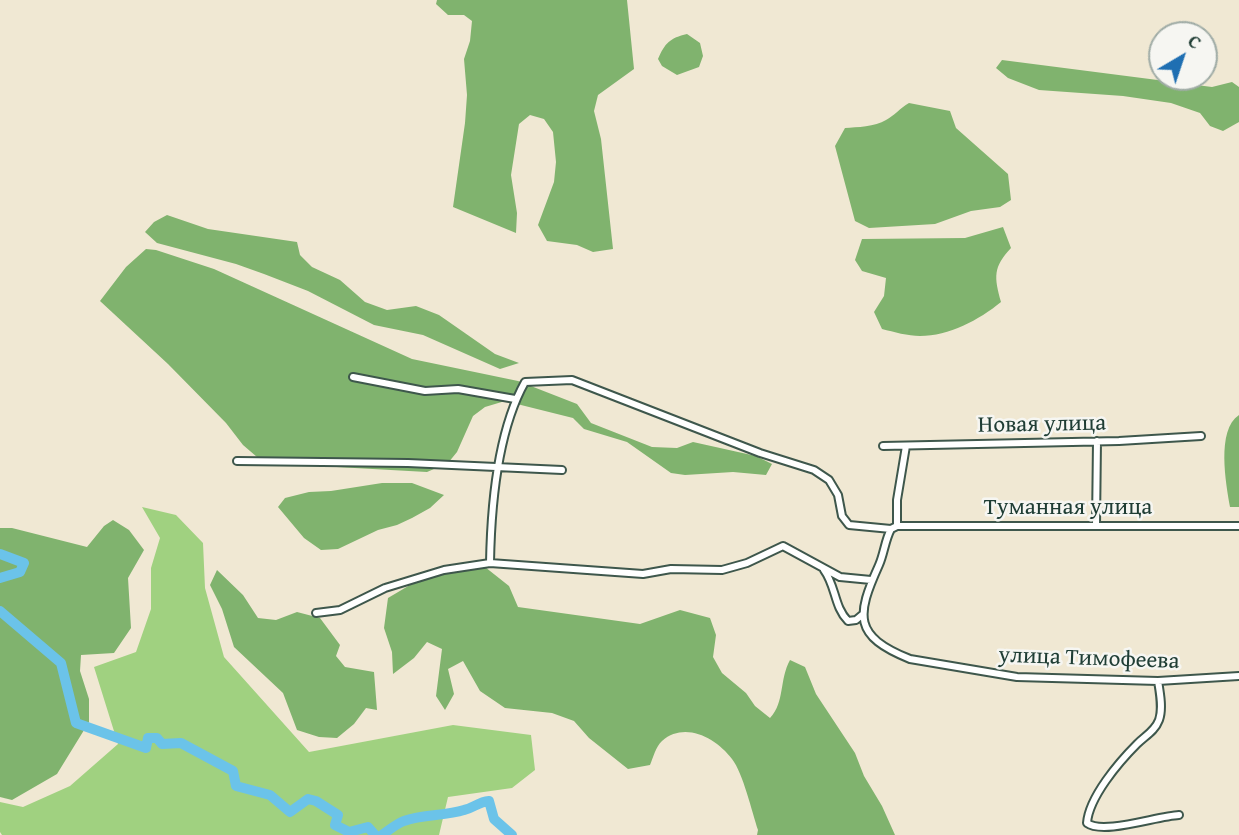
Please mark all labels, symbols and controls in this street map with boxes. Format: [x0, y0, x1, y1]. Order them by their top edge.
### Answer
north arrow [1148, 21, 1218, 91]
text: С [1182, 27, 1208, 55]
street label: Новая улица [978, 410, 1106, 440]
street label: Туманная улица [984, 494, 1152, 522]
street label: улица Тимофеева [998, 642, 1180, 676]

